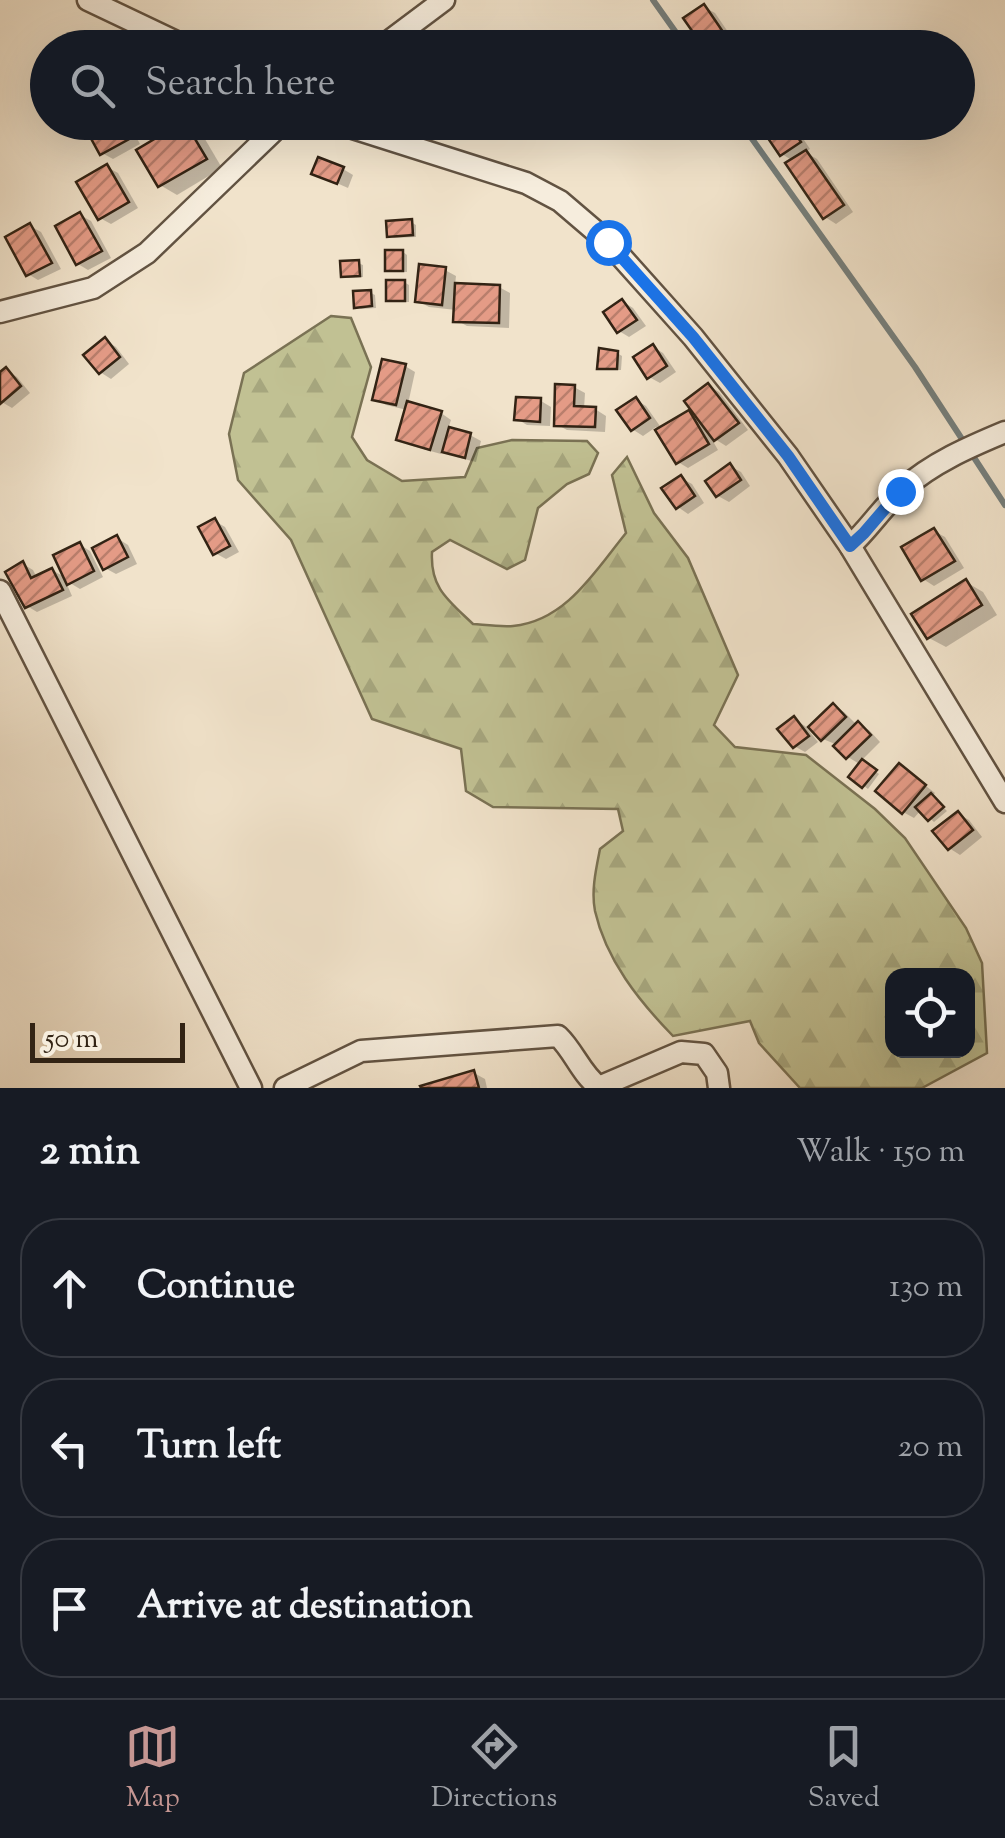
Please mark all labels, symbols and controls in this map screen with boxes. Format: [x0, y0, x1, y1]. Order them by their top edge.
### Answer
search box [30, 30, 975, 140]
icon: search [65, 58, 120, 113]
text: Search here [145, 58, 336, 112]
route start [586, 220, 632, 266]
route end [878, 469, 924, 515]
map controls [885, 968, 975, 1058]
button: locate [885, 968, 975, 1058]
scale bar [30, 1018, 185, 1062]
text: 50 m [45, 1020, 99, 1060]
text: 2 min [40, 1123, 140, 1183]
text: Walk · 150 m [796, 1130, 965, 1176]
icon: ahead [42, 1261, 97, 1316]
text: Continue [137, 1261, 295, 1315]
text: 130 m [889, 1265, 963, 1311]
icon: left [42, 1421, 97, 1476]
text: Turn left [137, 1421, 281, 1475]
text: 20 m [898, 1425, 963, 1471]
icon: arrive [42, 1581, 97, 1636]
text: Arrive at destination [137, 1581, 473, 1635]
tab: Map [125, 1719, 180, 1819]
tab: Directions [431, 1719, 557, 1819]
tab: Saved [808, 1719, 880, 1819]

